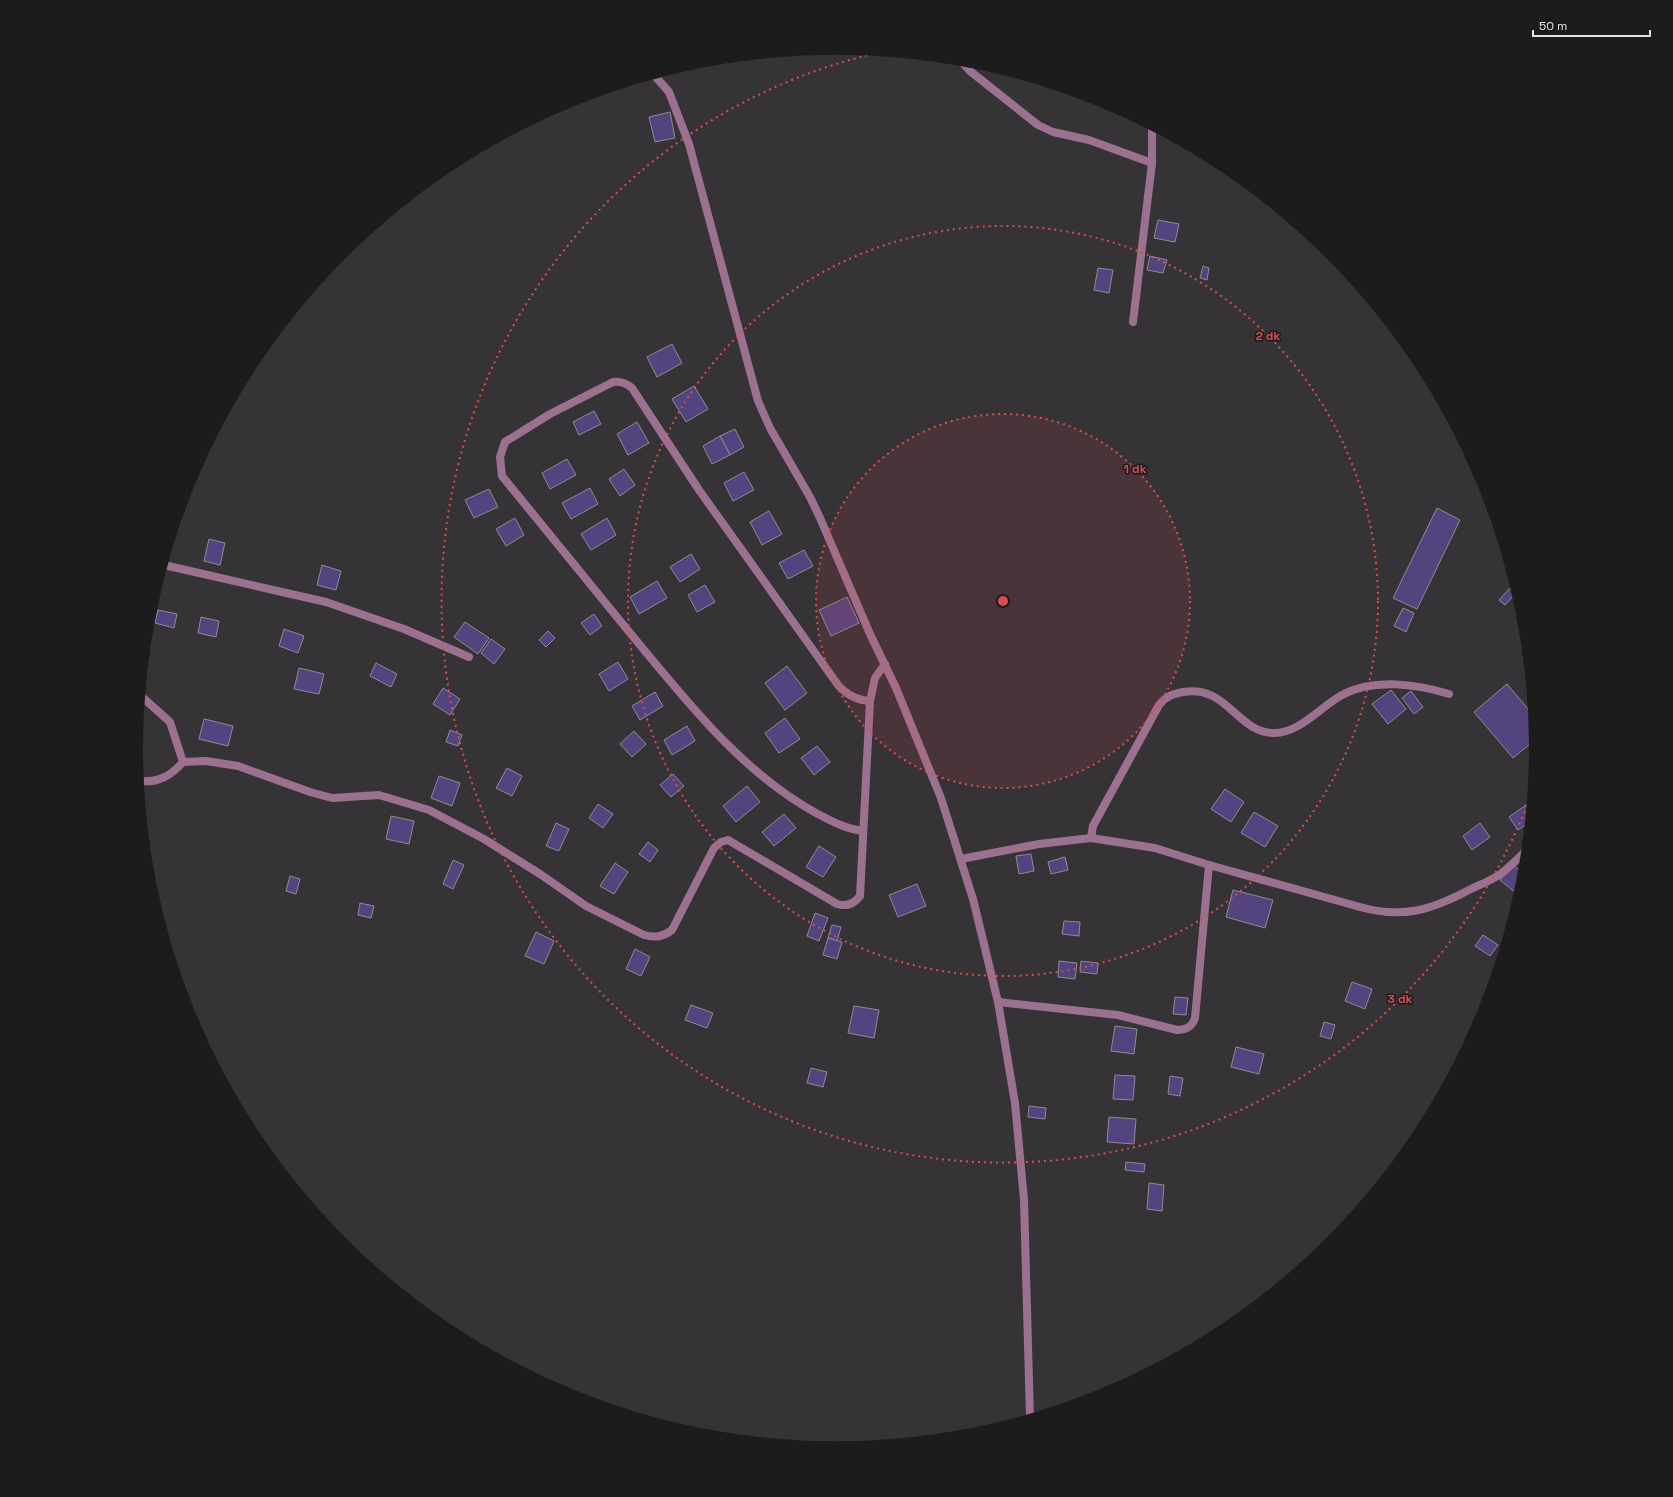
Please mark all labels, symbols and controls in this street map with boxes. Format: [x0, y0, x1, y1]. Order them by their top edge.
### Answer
scale bar [1533, 12, 1650, 38]
text: 50 m [1539, 18, 1567, 34]
text: 2 dk [1256, 328, 1281, 344]
text: 1 dk [1124, 461, 1147, 477]
centre of rings [996, 594, 1010, 608]
text: 3 dk [1388, 991, 1413, 1007]

